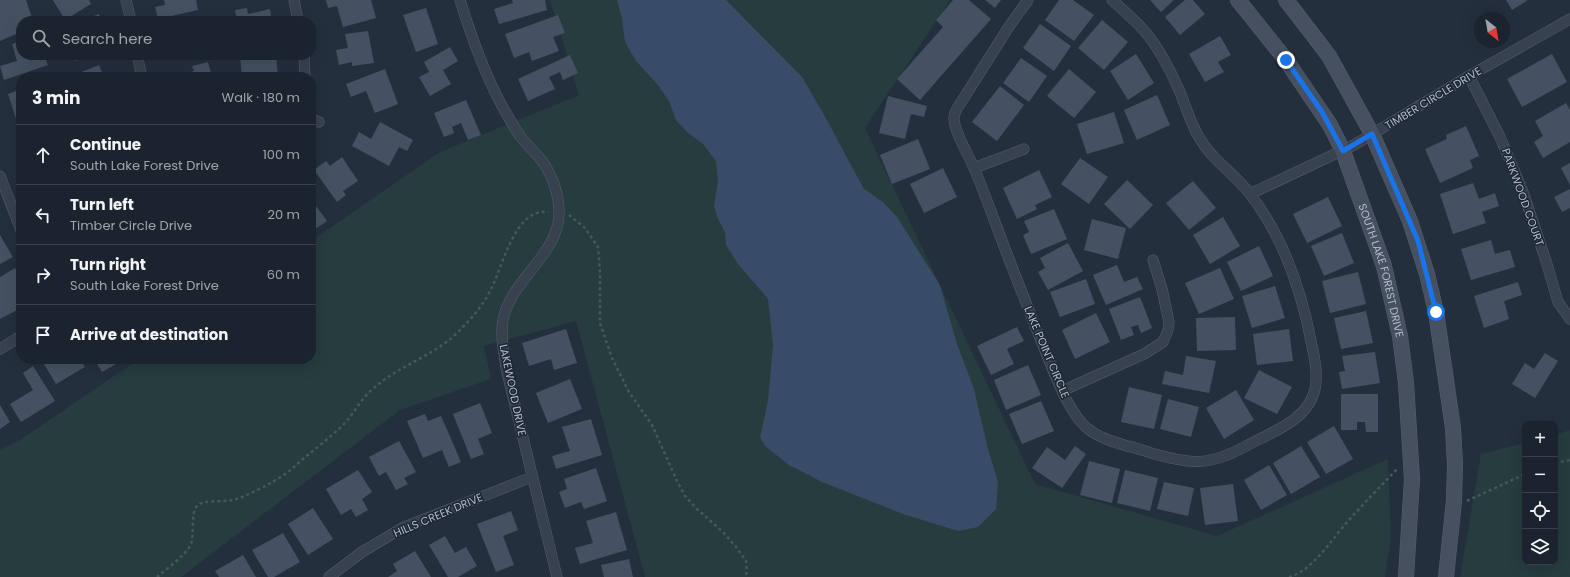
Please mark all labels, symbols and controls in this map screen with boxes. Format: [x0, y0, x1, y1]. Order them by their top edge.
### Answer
north arrow [1474, 12, 1510, 48]
search box [16, 16, 316, 60]
icon: search [30, 27, 52, 49]
text: Search here [62, 28, 152, 49]
route end [1277, 51, 1295, 69]
street label: TIMBER CIRCLE DRIVE [1382, 63, 1484, 133]
text: 3 min [32, 86, 80, 110]
text: Walk · 180 m [222, 88, 300, 107]
text: Continue [70, 134, 141, 155]
icon: ahead [32, 144, 54, 166]
text: 100 m [263, 145, 300, 164]
street label: PARKWOOD COURT [1498, 146, 1548, 248]
text: South Lake Forest Drive [70, 156, 219, 175]
text: Turn left [70, 194, 134, 215]
street label: SOUTH LAKE FOREST DRIVE [1354, 201, 1408, 339]
icon: left [32, 204, 54, 226]
text: 20 m [267, 205, 300, 224]
text: Timber Circle Drive [70, 216, 192, 235]
text: Turn right [70, 254, 146, 275]
icon: right [32, 264, 54, 286]
text: 60 m [267, 265, 300, 284]
text: South Lake Forest Drive [70, 276, 219, 295]
route start [1427, 303, 1445, 321]
street label: LAKE POINT CIRCLE [1020, 304, 1074, 400]
icon: arrive [32, 324, 54, 346]
text: Arrive at destination [70, 324, 228, 345]
street label: LAKEWOOD DRIVE [495, 343, 531, 437]
map controls [1522, 421, 1558, 565]
button: + [1522, 421, 1558, 457]
button: − [1522, 457, 1558, 493]
street label: HILLS CREEK DRIVE [391, 489, 485, 541]
button: locate [1522, 493, 1558, 529]
button: layers [1522, 529, 1558, 565]

